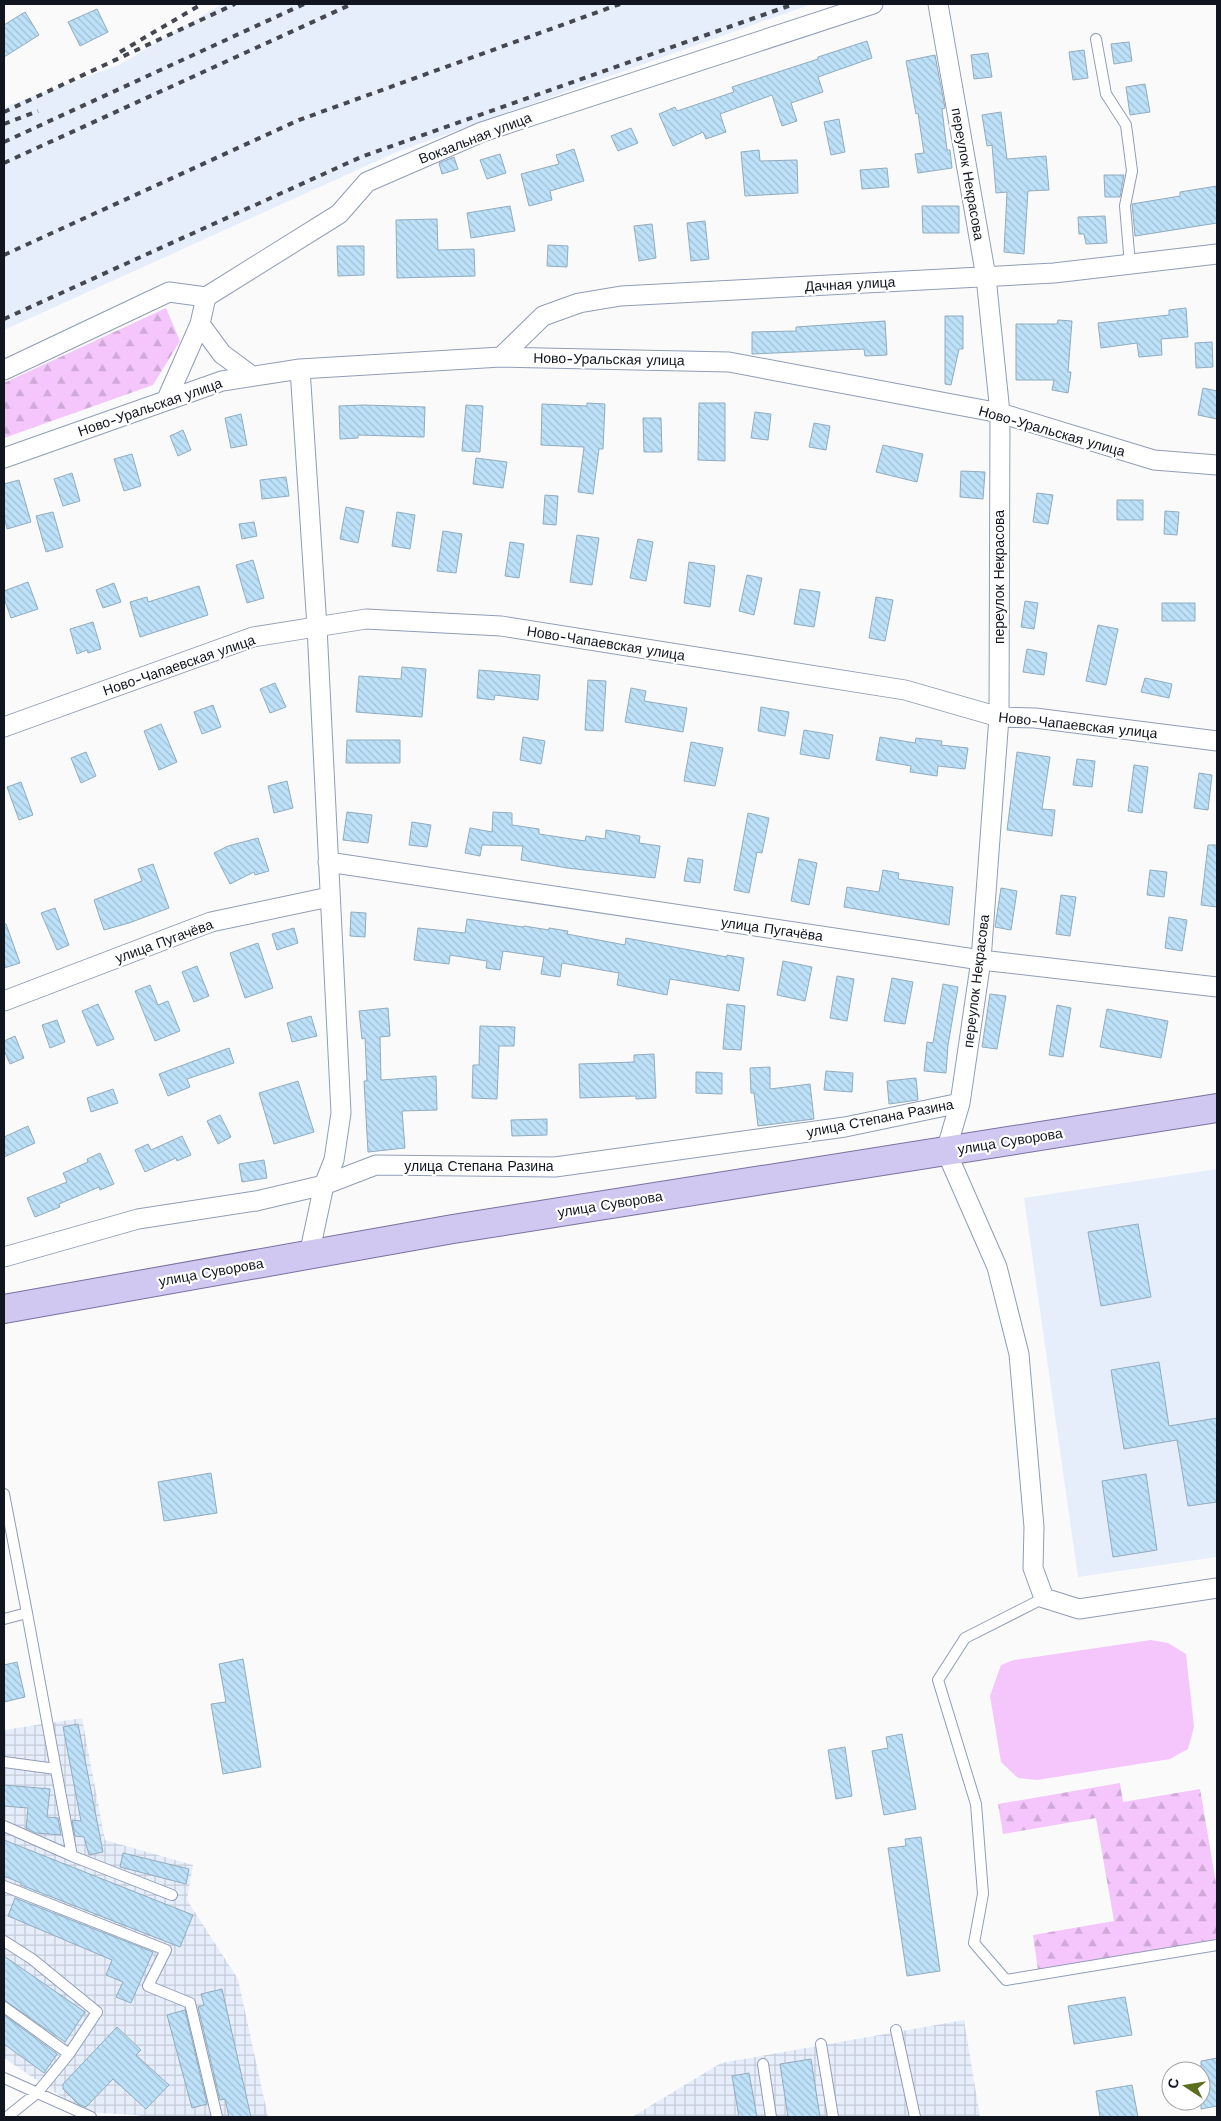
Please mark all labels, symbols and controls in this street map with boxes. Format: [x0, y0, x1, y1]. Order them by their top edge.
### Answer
street label: переулок Некрасова [948, 107, 988, 242]
street label: Вокзальная улица [416, 109, 534, 167]
street label: Дачная улица [804, 274, 896, 294]
street label: Ново-Уральская улица [533, 350, 685, 368]
street label: Ново-Уральская улица [76, 375, 224, 439]
street label: Ново-Уральская улица [977, 402, 1127, 460]
street label: переулок Некрасова [991, 510, 1007, 644]
street label: Ново-Чапаевская улица [526, 623, 686, 663]
street label: Ново-Чапаевская улица [101, 631, 257, 699]
street label: Ново-Чапаевская улица [998, 709, 1158, 741]
street label: переулок Некрасова [960, 913, 992, 1049]
street label: улица Пугачёва [720, 914, 824, 944]
street label: улица Пугачёва [113, 916, 215, 966]
street label: улица Степана Разина [805, 1096, 955, 1140]
street label: улица Суворова [956, 1125, 1064, 1157]
street label: улица Степана Разина [404, 1158, 554, 1174]
street label: улица Суворова [556, 1188, 664, 1220]
street label: улица Суворова [157, 1255, 265, 1289]
north arrow [1161, 2061, 1211, 2111]
text: С [1164, 2077, 1182, 2090]

